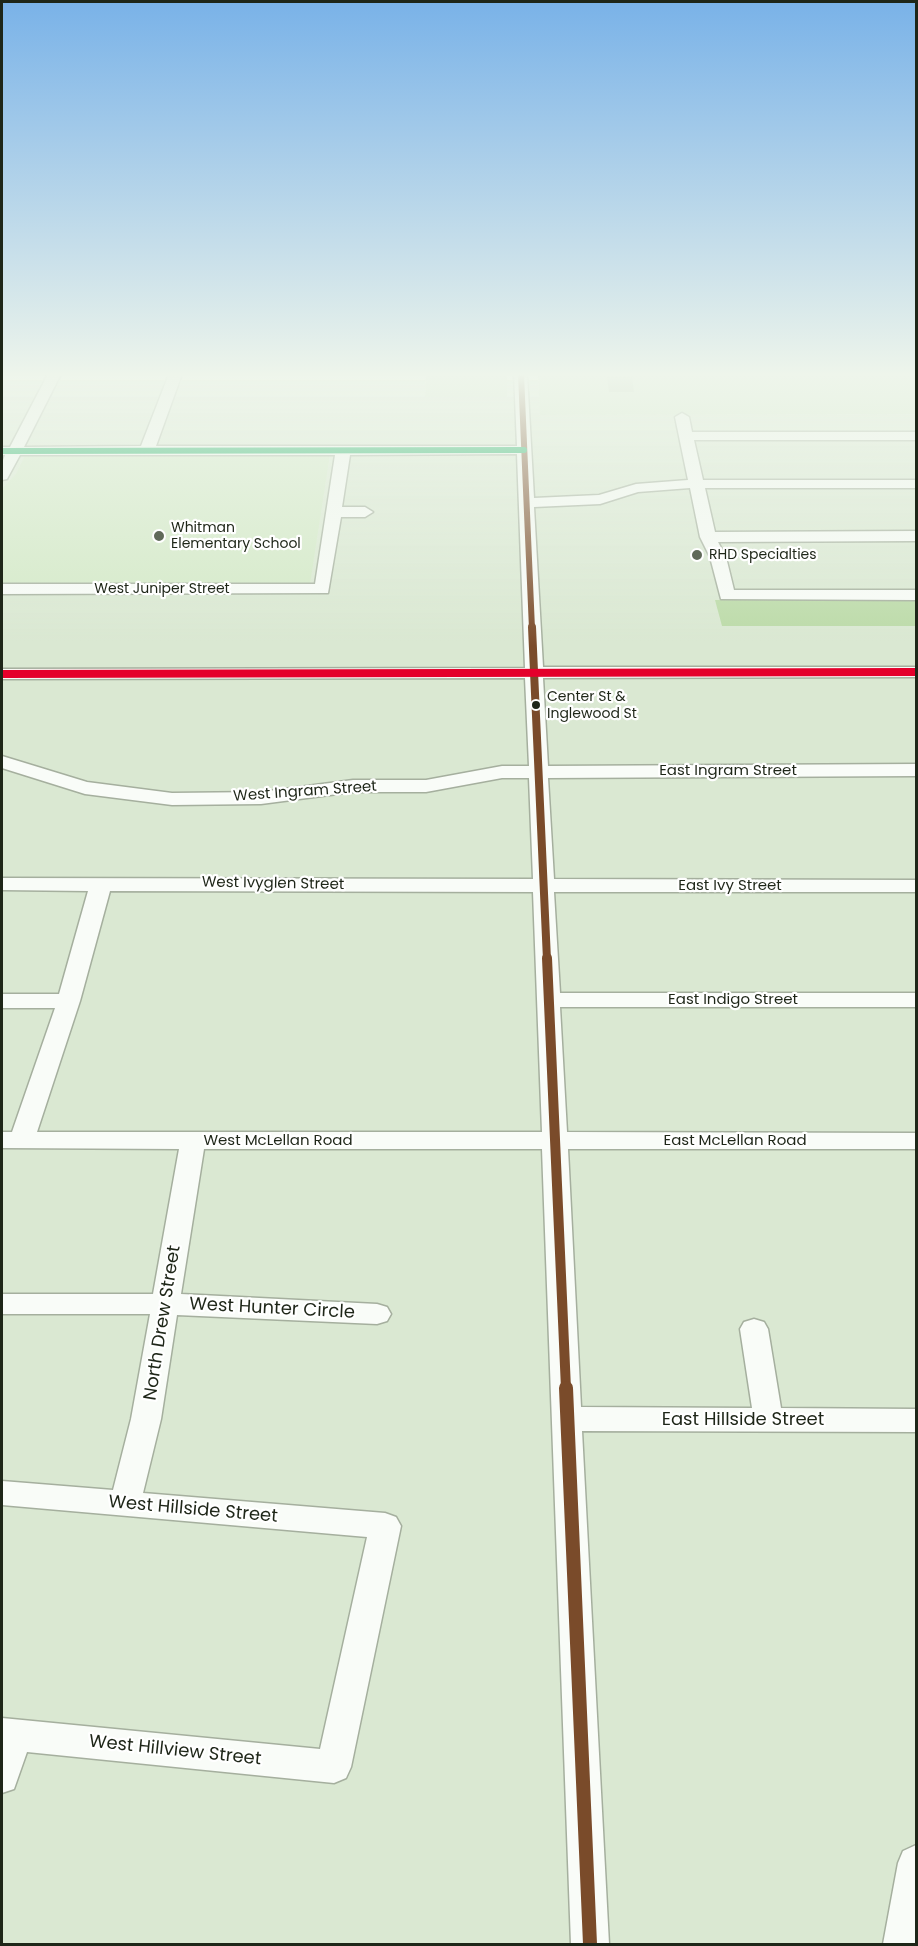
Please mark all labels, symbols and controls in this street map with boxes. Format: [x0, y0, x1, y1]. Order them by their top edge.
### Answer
place label: Whitman Elementary School [171, 520, 301, 552]
marker: Whitman Elementary School [152, 529, 166, 543]
place label: RHD Specialties [709, 547, 817, 563]
marker: RHD Specialties [690, 548, 704, 562]
street label: West Juniper Street [94, 581, 230, 597]
place label: Center St & Inglewood St [547, 689, 637, 722]
marker: Center St & Inglewood St [530, 699, 542, 711]
street label: East Ingram Street [659, 762, 797, 780]
street label: West Ingram Street [233, 778, 377, 806]
street label: West Ivyglen Street [202, 874, 344, 894]
street label: East Ivy Street [678, 877, 782, 895]
street label: East Indigo Street [668, 991, 798, 1009]
street label: West McLellan Road [203, 1132, 353, 1150]
street label: East McLellan Road [663, 1132, 807, 1150]
street label: North Drew Street [140, 1244, 186, 1402]
street label: West Hunter Circle [189, 1294, 355, 1324]
street label: East Hillside Street [662, 1409, 824, 1431]
street label: West Hillside Street [107, 1492, 279, 1528]
street label: West Hillview Street [88, 1731, 262, 1771]

